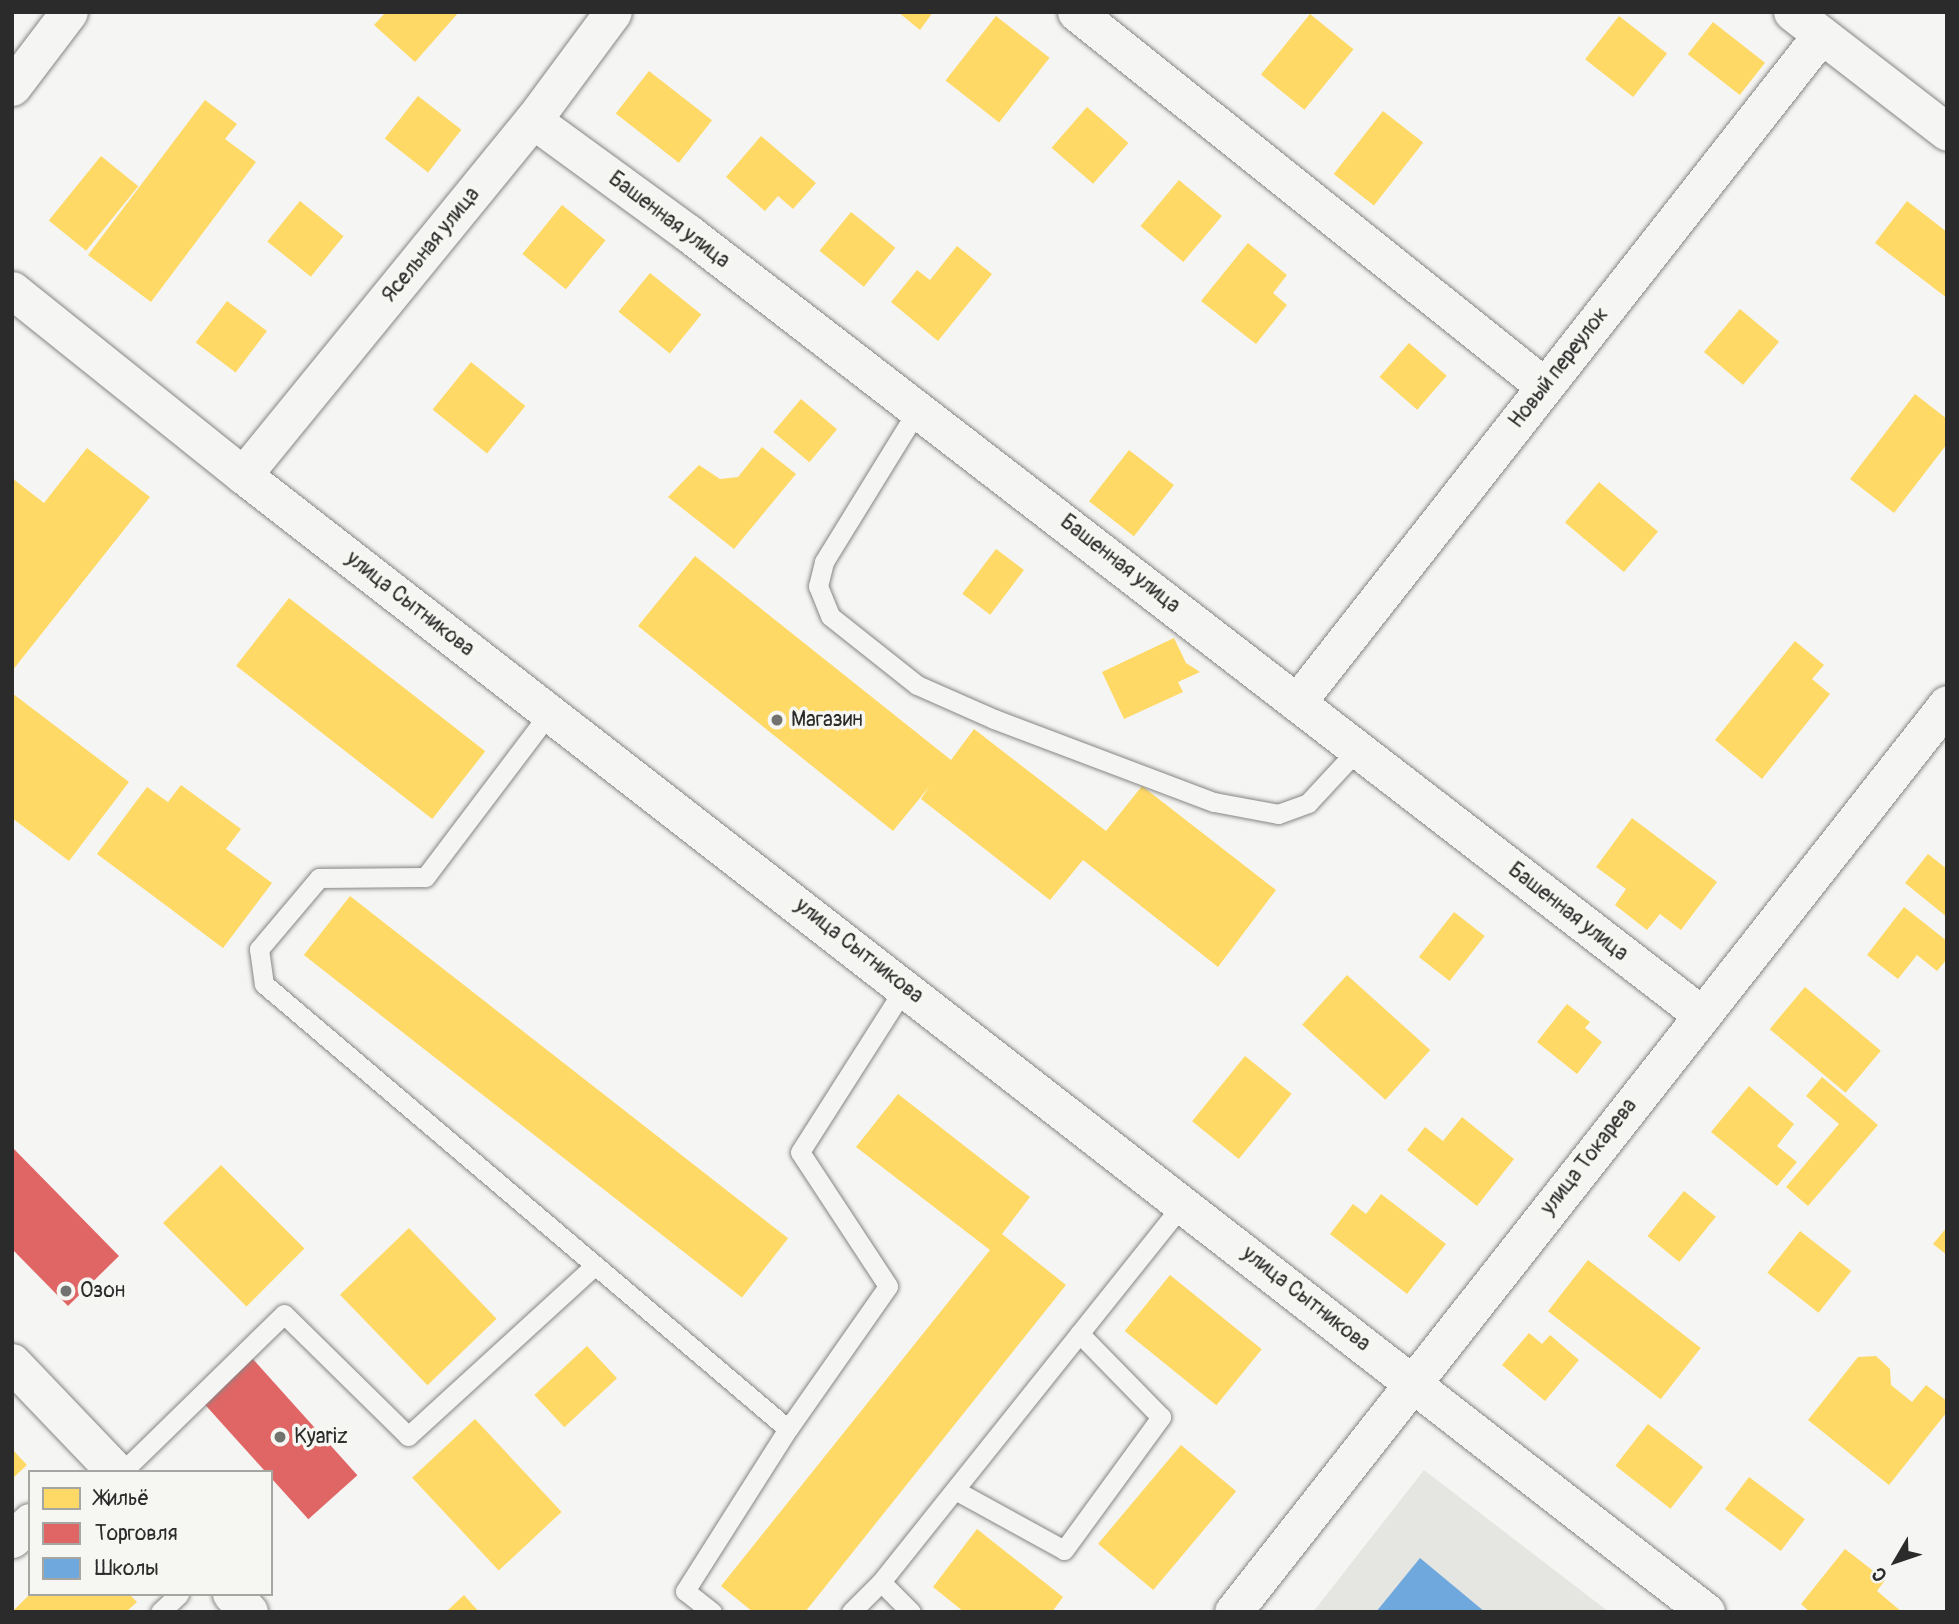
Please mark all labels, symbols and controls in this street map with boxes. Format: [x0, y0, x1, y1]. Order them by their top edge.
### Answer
street label: Башенная улица [604, 166, 734, 274]
street label: Ясельная улица [377, 182, 485, 308]
street label: Новый переулок [1504, 303, 1614, 433]
street label: Башенная улица [1055, 509, 1185, 619]
street label: улица Сытникова [341, 546, 479, 662]
place label: Магазин [791, 707, 863, 733]
marker: Магазин [769, 712, 785, 728]
street label: Башенная улица [1503, 857, 1633, 967]
street label: улица Сытникова [790, 893, 928, 1009]
street label: улица Токарева [1536, 1094, 1642, 1220]
street label: улица Сытникова [1237, 1241, 1375, 1357]
place label: Озон [80, 1278, 125, 1304]
marker: Озон [58, 1283, 74, 1299]
place label: Kyariz [294, 1424, 348, 1450]
marker: Kyariz [272, 1429, 288, 1445]
legend [28, 1470, 273, 1596]
text: Жильё [95, 1485, 149, 1512]
text: Торговля [95, 1520, 178, 1547]
north arrow [1861, 1526, 1931, 1596]
text: Школы [95, 1555, 159, 1582]
text: С [1867, 1562, 1893, 1586]

